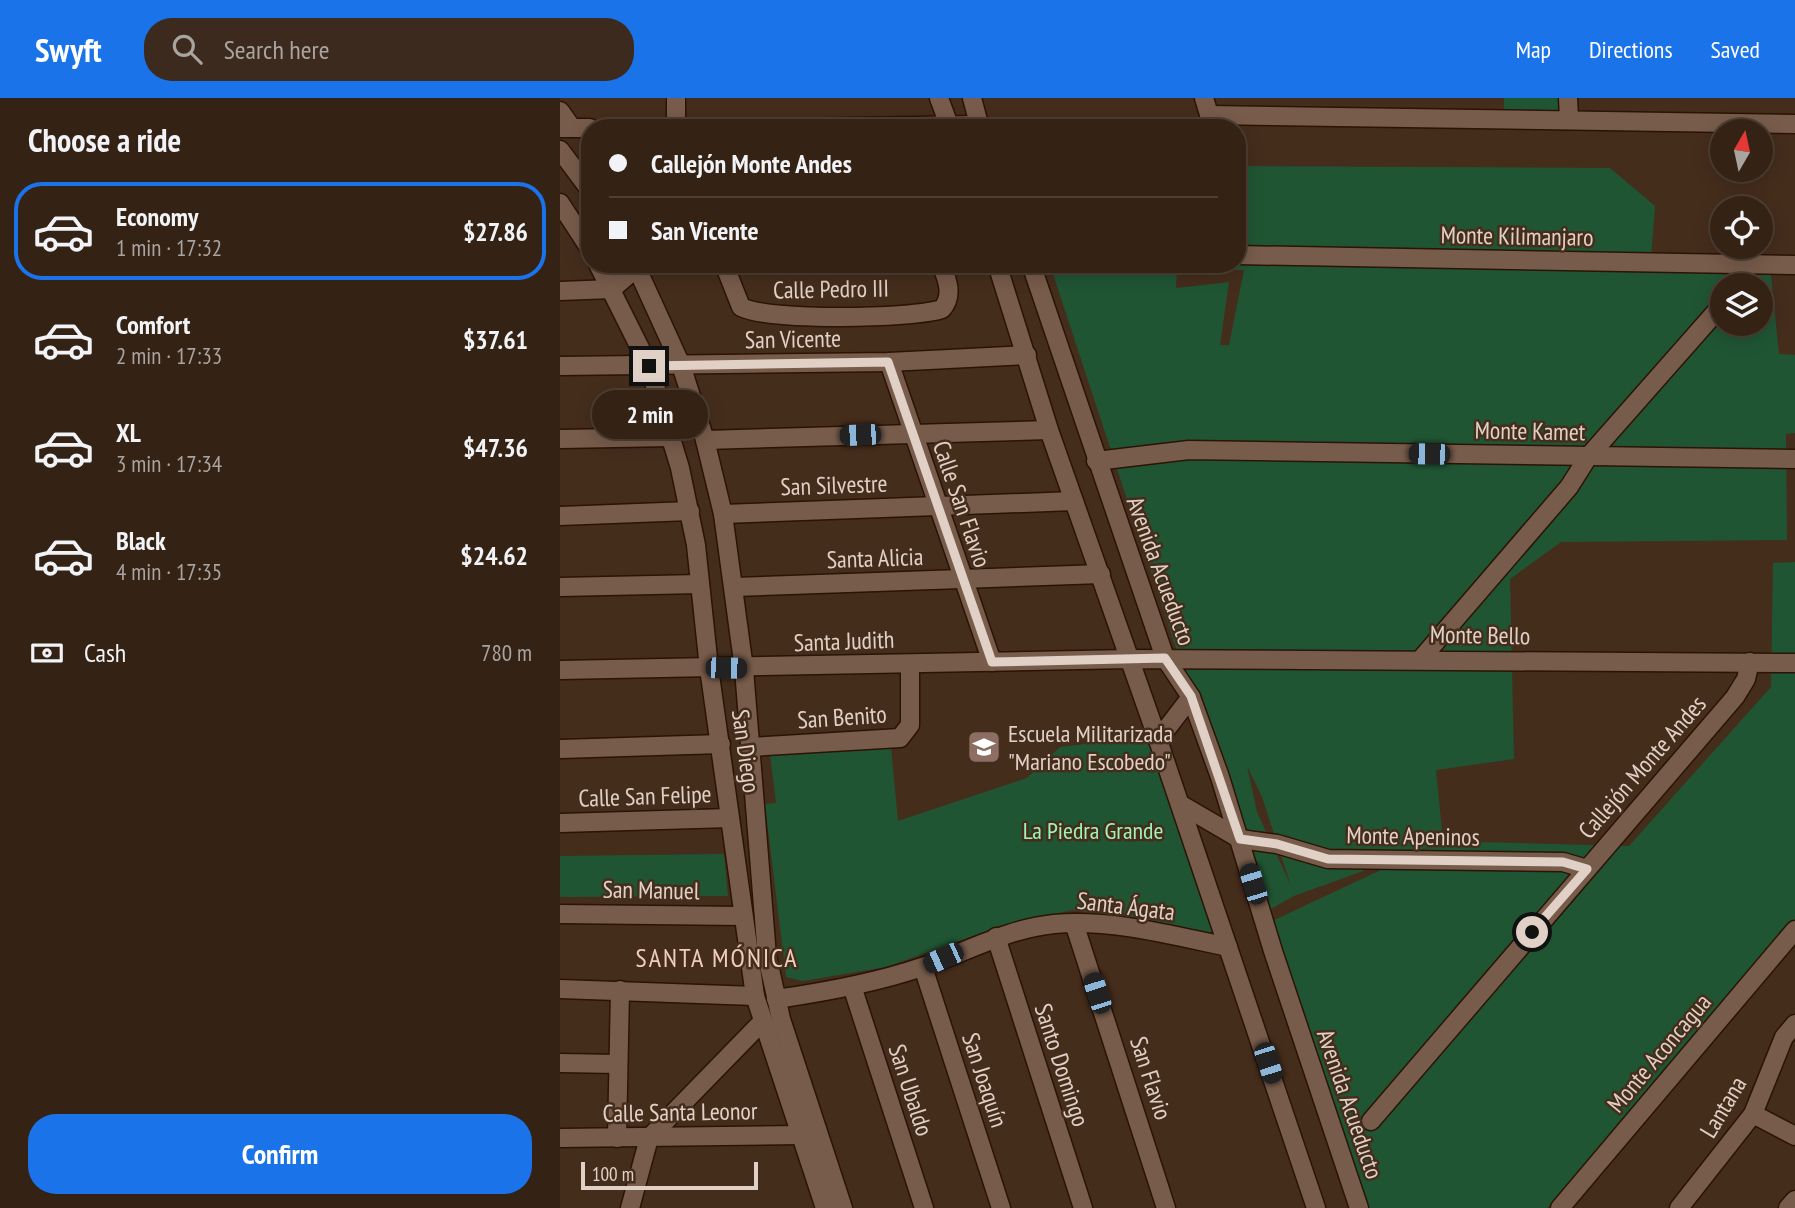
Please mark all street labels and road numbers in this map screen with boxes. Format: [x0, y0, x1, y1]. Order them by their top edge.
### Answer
street label: Monte Kilimanjaro [1440, 219, 1594, 253]
street label: Calle Pedro III [773, 272, 889, 306]
street label: San Vicente [745, 323, 841, 355]
street label: Monte Kamet [1474, 415, 1586, 447]
street label: Calle San Flavio [926, 437, 998, 571]
street label: San Silvestre [780, 468, 888, 502]
street label: Avenida Acueducto [1120, 492, 1202, 650]
street label: Santa Alicia [826, 541, 924, 575]
street label: Monte Bello [1430, 619, 1530, 651]
street label: Santa Judith [793, 624, 895, 658]
street label: Callejón Monte Andes [1571, 689, 1713, 845]
street label: San Benito [796, 698, 888, 736]
street label: San Diego [725, 707, 767, 795]
street label: Calle San Felipe [578, 778, 712, 814]
street label: Monte Apeninos [1346, 819, 1480, 853]
street label: San Manuel [602, 874, 700, 906]
street label: Santa Ágata [1075, 885, 1177, 927]
street label: Monte Aconcagua [1600, 987, 1718, 1119]
street label: Santo Domingo [1028, 1000, 1096, 1130]
street label: Avenida Acueducto [1310, 1025, 1390, 1183]
street label: San Joaquín [955, 1029, 1015, 1131]
street label: San Flavio [1123, 1033, 1179, 1123]
street label: San Ubaldo [882, 1040, 940, 1140]
street label: Lantana [1693, 1071, 1753, 1143]
street label: Calle Santa Leonor [602, 1095, 758, 1129]

